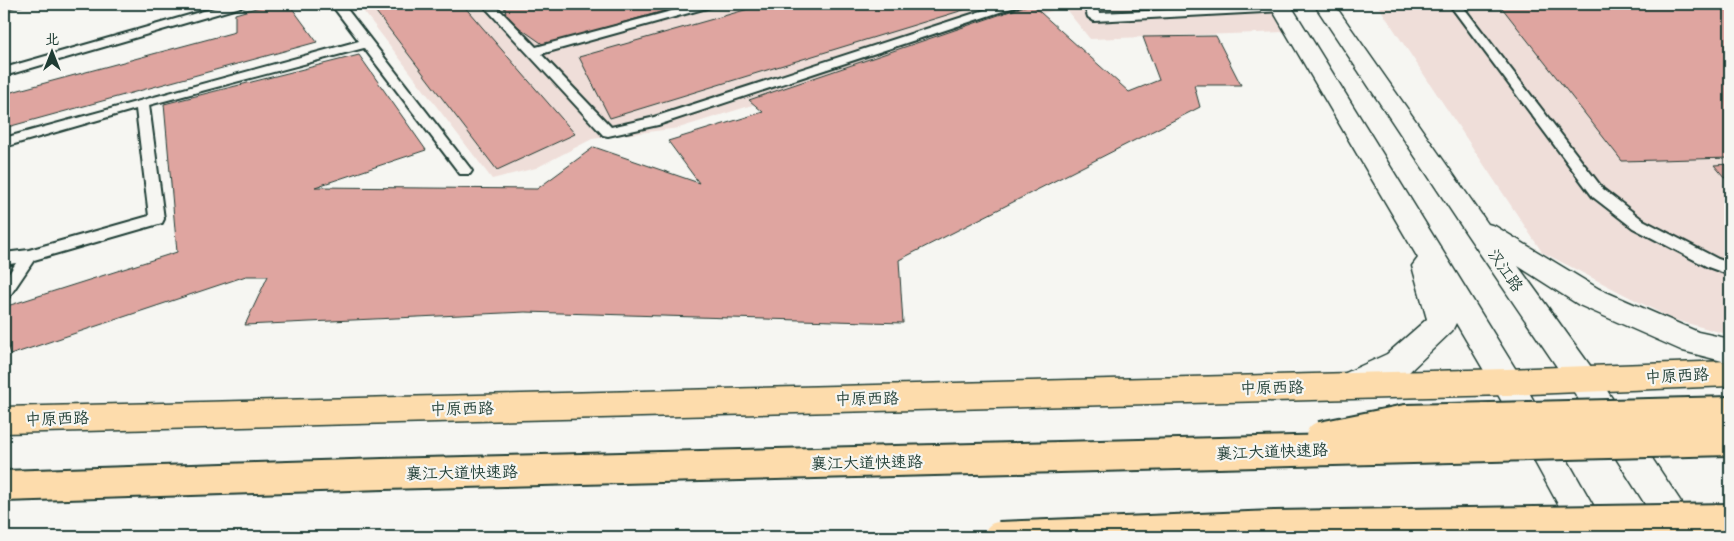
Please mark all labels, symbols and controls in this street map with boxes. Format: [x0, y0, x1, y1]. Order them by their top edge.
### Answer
north arrow [28, 28, 78, 78]
text: 北 [45, 31, 59, 48]
street label: 汉江路 [1484, 246, 1526, 295]
street label: 中原西路 [1645, 365, 1709, 387]
street label: 中原西路 [1240, 378, 1304, 398]
street label: 中原西路 [835, 389, 899, 409]
street label: 中原西路 [430, 399, 494, 419]
street label: 中原西路 [25, 409, 89, 429]
street label: 襄江大道快速路 [1216, 441, 1328, 463]
street label: 襄江大道快速路 [811, 453, 923, 473]
street label: 襄江大道快速路 [406, 463, 518, 483]

